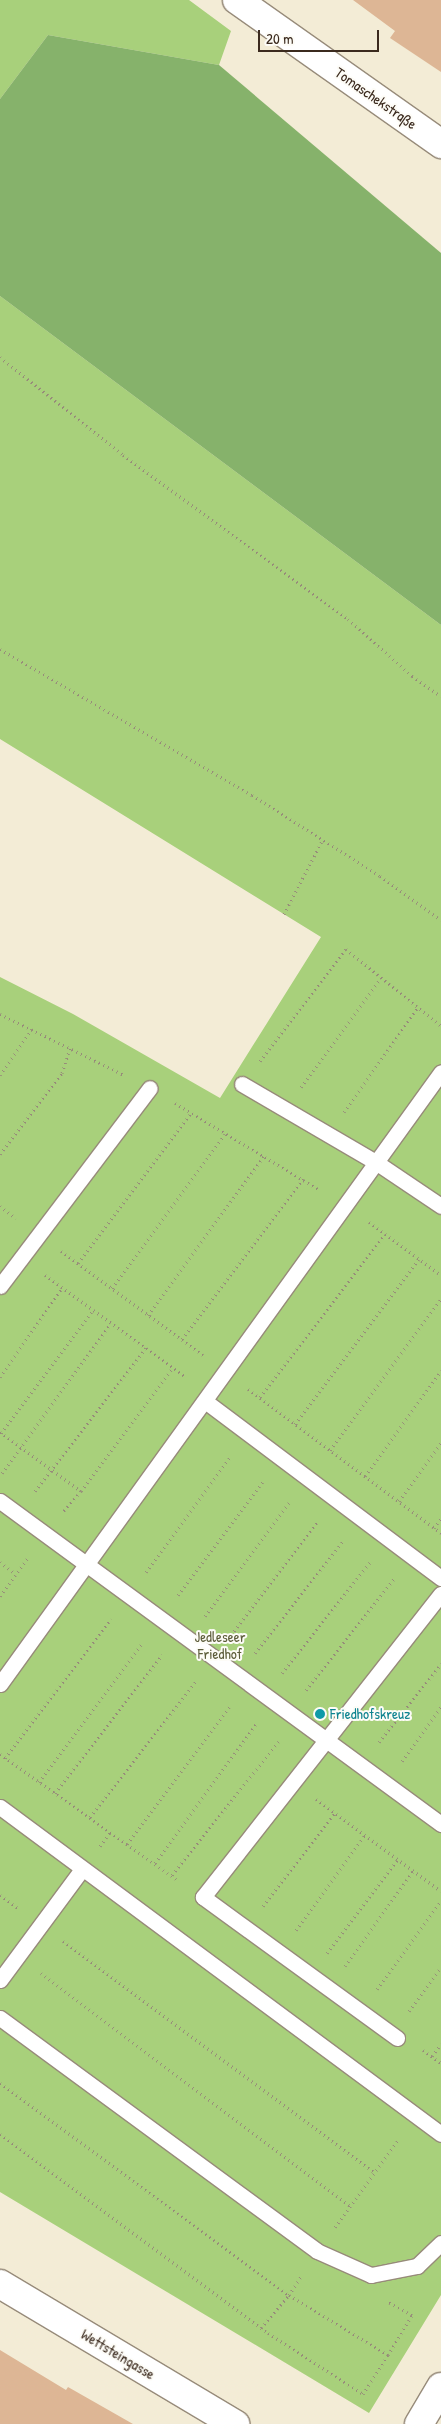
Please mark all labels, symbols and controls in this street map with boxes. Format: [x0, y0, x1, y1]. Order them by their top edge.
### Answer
scale bar [261, 20, 382, 52]
text: 20 m [266, 28, 293, 49]
street label: Tomaschekstraße [332, 63, 420, 133]
park label: Jedleseer Friedhof [195, 1627, 245, 1662]
place label: Friedhofskreuz [330, 1705, 410, 1723]
marker: Friedhofskreuz [314, 1708, 326, 1720]
street label: Wettsteingasse [78, 2325, 158, 2383]

